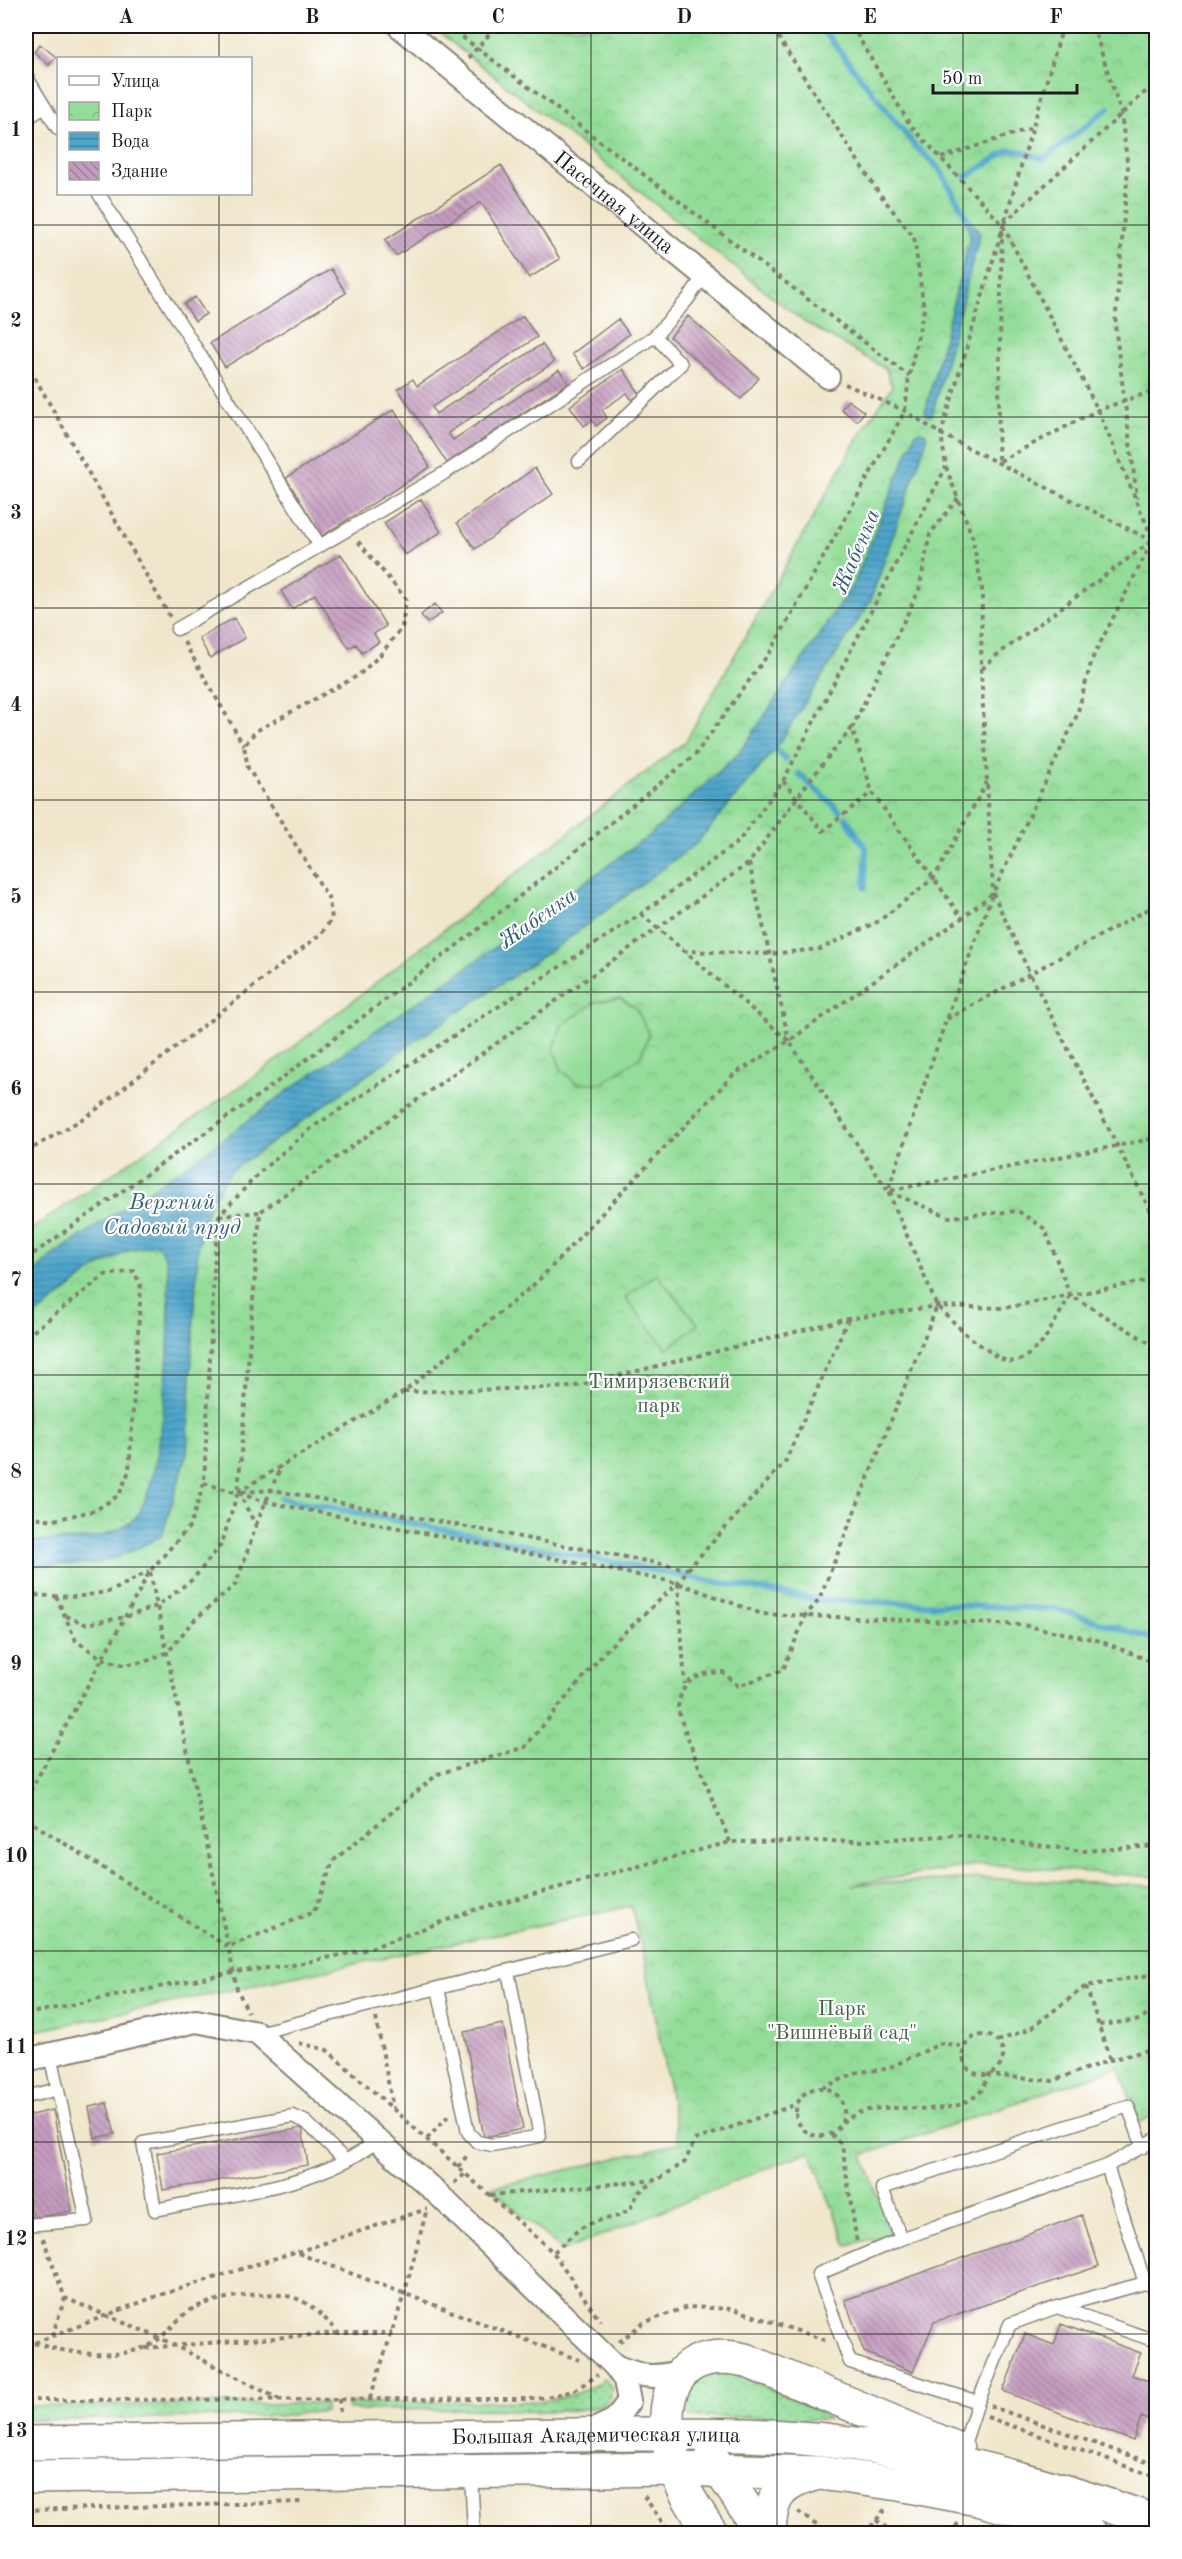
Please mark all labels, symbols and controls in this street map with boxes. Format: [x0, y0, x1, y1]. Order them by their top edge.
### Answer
text: A [118, 8, 134, 28]
text: B [305, 8, 319, 28]
text: C [491, 8, 505, 28]
text: D [676, 8, 692, 28]
text: E [863, 8, 877, 28]
text: F [1049, 8, 1063, 28]
legend [57, 57, 252, 195]
scale bar [933, 57, 1077, 95]
text: 50 m [942, 70, 982, 88]
text: Улица [111, 73, 160, 91]
text: Парк [111, 103, 152, 121]
text: 1 [10, 121, 22, 141]
text: Вода [111, 133, 150, 151]
street label: Пасечная улица [549, 148, 677, 258]
text: Здание [111, 163, 168, 181]
text: 2 [10, 312, 22, 332]
text: 3 [10, 504, 22, 524]
water label: Жабенка [829, 506, 885, 597]
text: 4 [10, 696, 22, 716]
water label: Жабенка [495, 884, 581, 953]
text: 5 [10, 887, 22, 908]
text: 6 [10, 1080, 22, 1100]
water label: Верхний Садовый пруд [103, 1192, 241, 1239]
text: 7 [10, 1271, 22, 1291]
park label: Тимирязевский парк [588, 1372, 730, 1417]
text: 8 [10, 1463, 22, 1483]
text: 9 [10, 1655, 22, 1675]
text: 10 [4, 1847, 28, 1867]
park label: Парк "Вишнёвый сад" [767, 1999, 917, 2044]
text: 11 [4, 2038, 28, 2058]
text: 12 [4, 2230, 28, 2250]
text: 13 [4, 2422, 28, 2442]
street label: Большая Академическая улица [451, 2425, 741, 2449]

